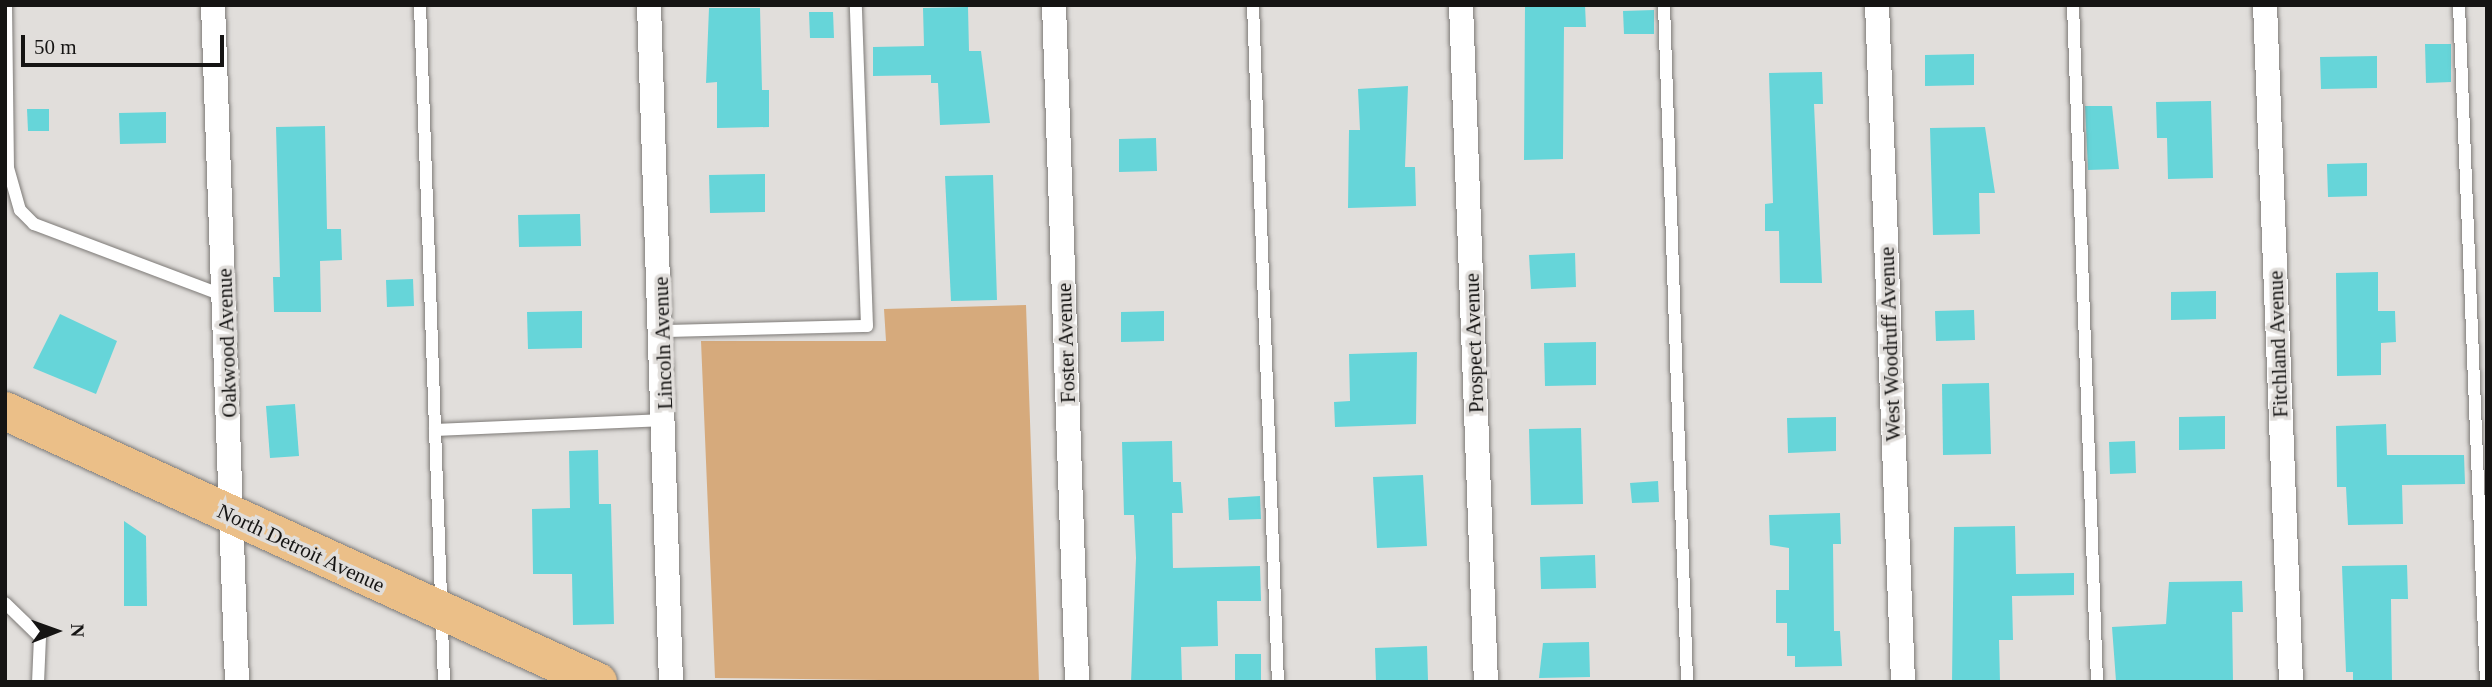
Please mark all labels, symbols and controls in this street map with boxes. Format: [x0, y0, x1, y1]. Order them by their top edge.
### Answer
scale bar [24, 21, 228, 65]
text: 50 m [34, 35, 77, 59]
street label: West Woodruff Avenue [1874, 245, 1906, 443]
street label: Oakwood Avenue [212, 267, 242, 419]
street label: Fitchland Avenue [2263, 269, 2293, 419]
street label: Prospect Avenue [1459, 272, 1489, 414]
street label: Lincoln Avenue [648, 275, 678, 411]
street label: Foster Avenue [1051, 282, 1081, 404]
street label: North Detroit Avenue [213, 498, 389, 598]
north arrow [21, 596, 91, 666]
text: N [67, 624, 88, 638]

